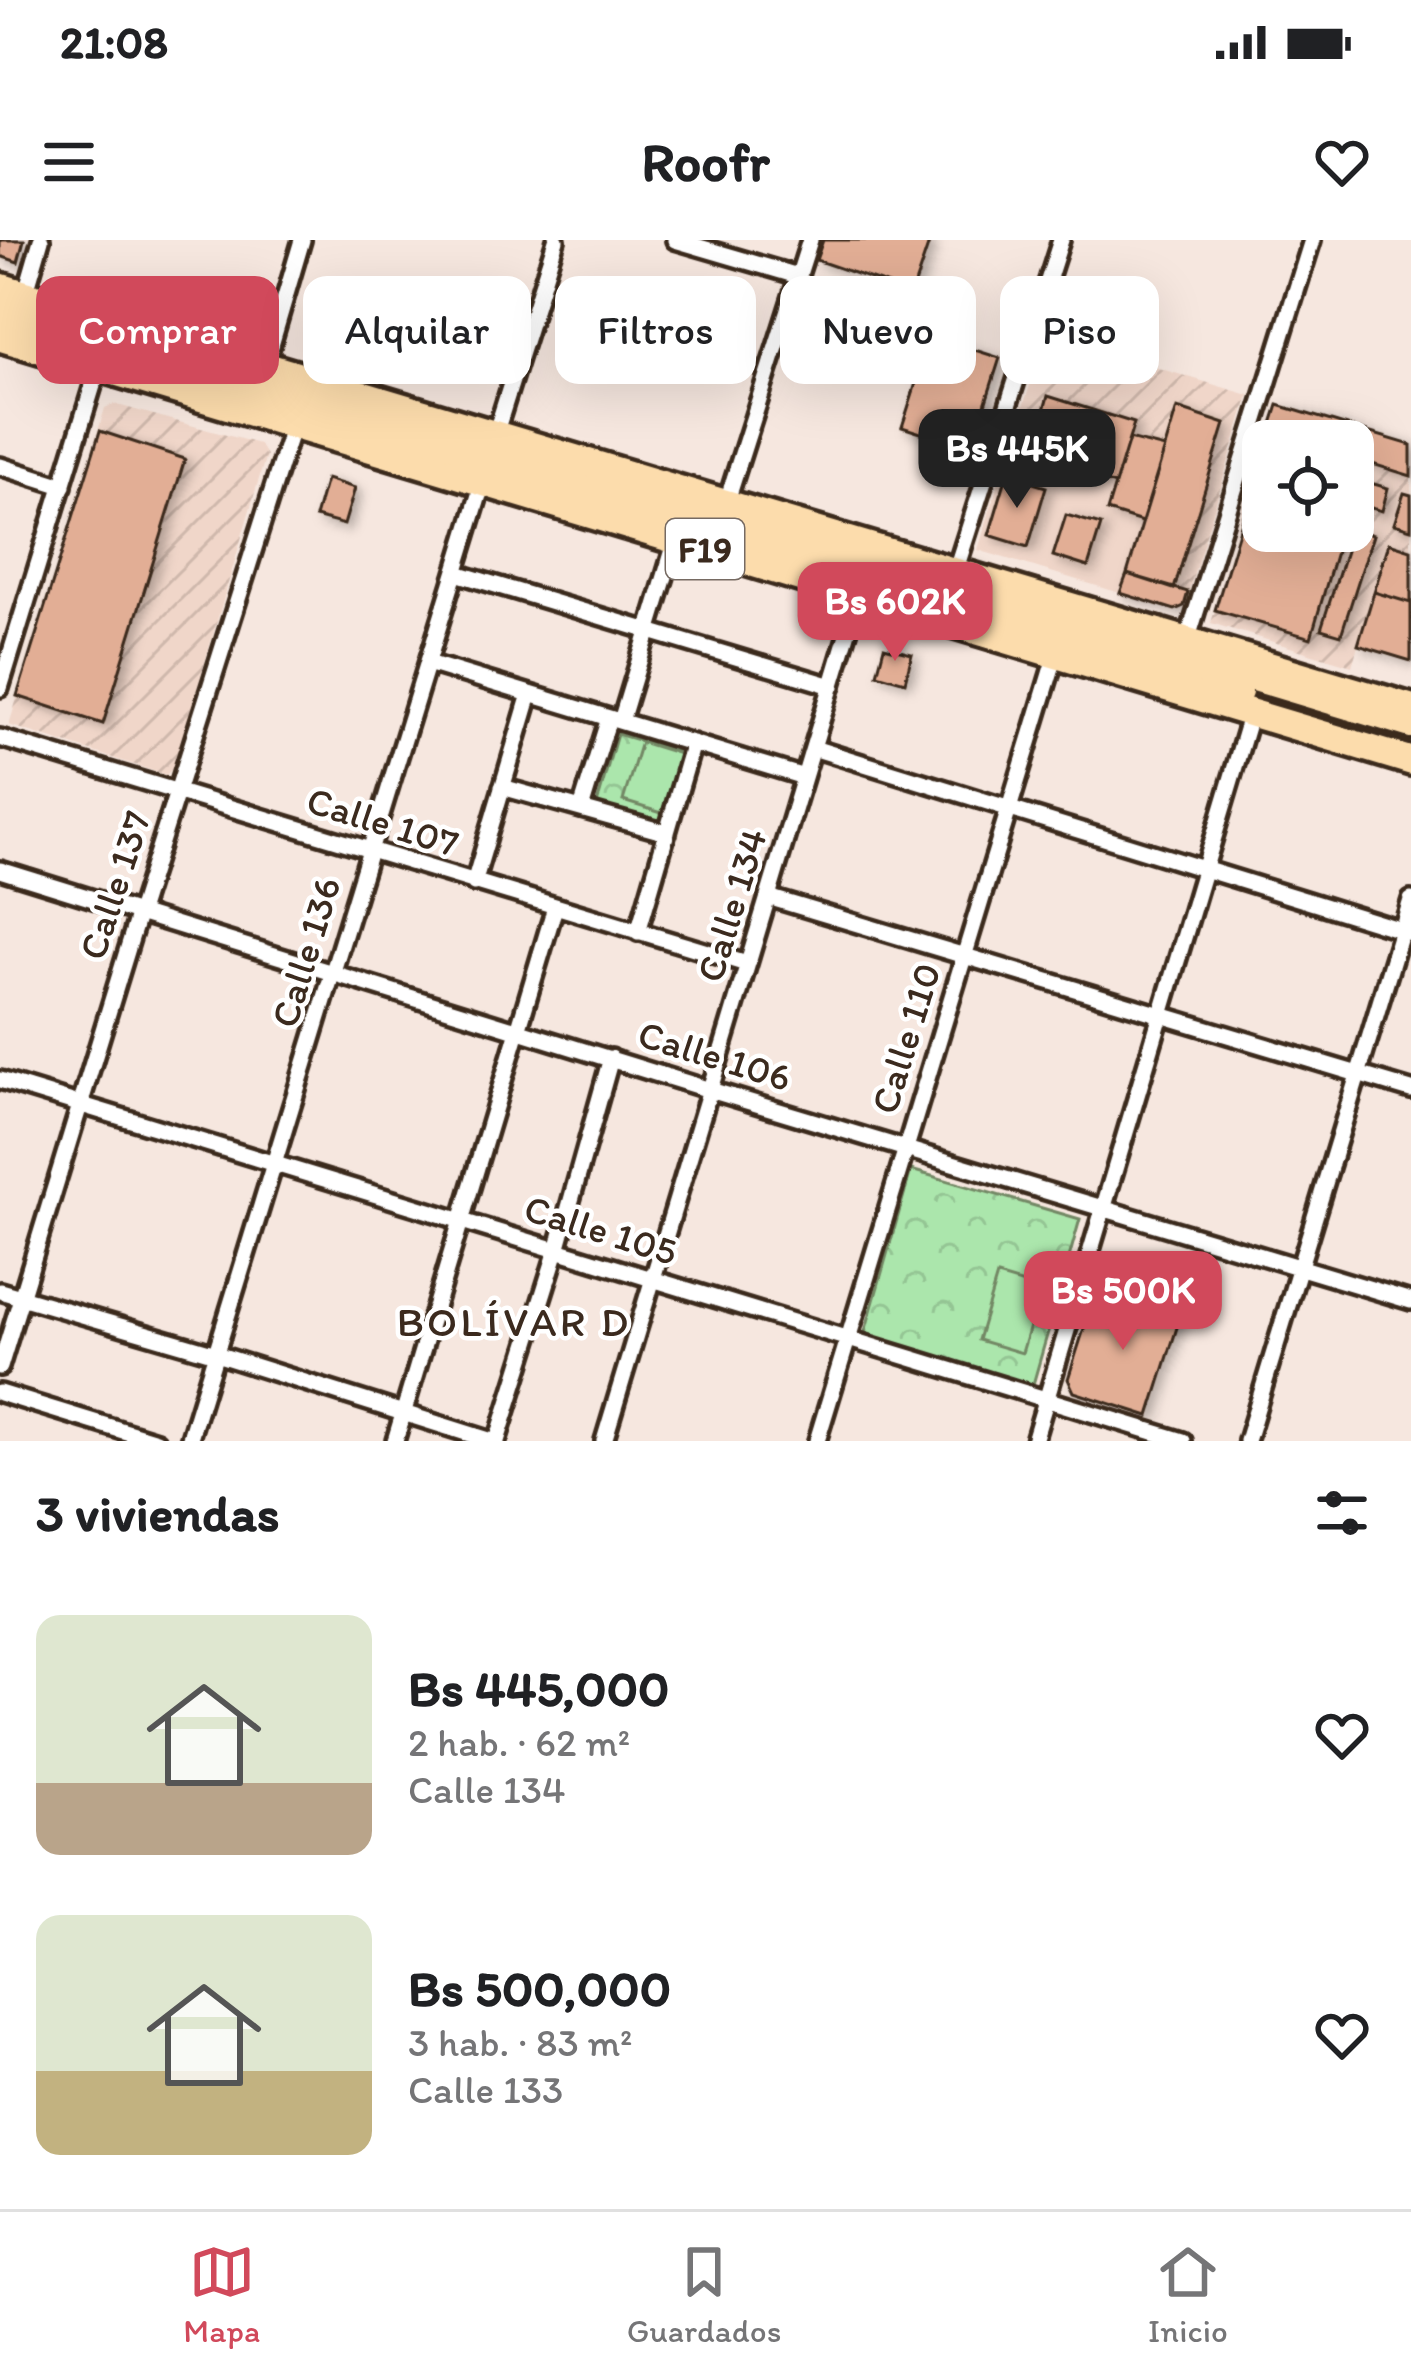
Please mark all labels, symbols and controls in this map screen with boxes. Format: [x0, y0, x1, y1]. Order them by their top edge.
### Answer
text: 21:08 [60, 15, 168, 69]
icon: menu [36, 129, 102, 195]
icon: heart [1309, 129, 1375, 195]
text: Roofr [641, 130, 770, 195]
chip: Comprar [36, 276, 279, 384]
chip: Alquilar [303, 276, 531, 384]
chip: Filtros [555, 276, 756, 384]
chip: Nuevo [780, 276, 976, 384]
chip: Piso [1000, 276, 1159, 384]
pin: Bs 445K [906, 409, 1128, 511]
map controls [1242, 420, 1374, 552]
button: locate [1242, 420, 1374, 552]
text: Bs 445K [945, 424, 1089, 471]
road number: F19 [666, 519, 744, 579]
pin: Bs 602K [784, 562, 1006, 664]
text: Bs 602K [825, 577, 965, 624]
street label: Calle 107 [301, 776, 464, 867]
street label: Calle 137 [68, 805, 161, 965]
street label: Calle 134 [686, 823, 777, 987]
street label: Calle 136 [260, 871, 351, 1033]
street label: Calle 110 [860, 957, 951, 1119]
street label: Calle 106 [633, 1010, 797, 1101]
street label: Calle 105 [519, 1184, 683, 1275]
pin: Bs 500K [1012, 1251, 1234, 1353]
text: Bs 500K [1051, 1266, 1195, 1313]
district label: BOLÍVAR D [397, 1296, 631, 1347]
icon: filters [1309, 1480, 1375, 1546]
text: 3 viviendas [36, 1483, 280, 1544]
text: Bs 445,000 [408, 1658, 670, 1719]
icon: home [132, 1663, 276, 1807]
icon: heart [1309, 1702, 1375, 1768]
text: 2 hab. · 62 m² [408, 1719, 630, 1766]
text: Calle 134 [408, 1766, 566, 1813]
text: Bs 500,000 [408, 1958, 671, 2019]
icon: home [132, 1963, 276, 2107]
icon: heart [1309, 2002, 1375, 2068]
text: 3 hab. · 83 m² [408, 2019, 632, 2066]
text: Calle 133 [408, 2066, 563, 2113]
tab: Mapa [183, 2239, 260, 2350]
tab: Guardados [627, 2239, 781, 2350]
tab: Inicio [1148, 2239, 1228, 2350]

